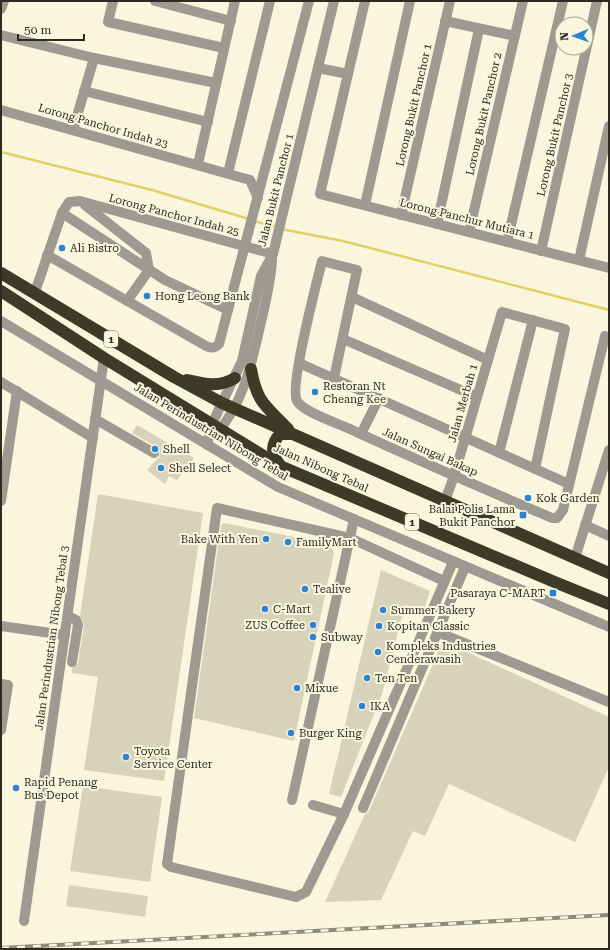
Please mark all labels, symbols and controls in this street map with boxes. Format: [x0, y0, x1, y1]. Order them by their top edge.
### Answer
scale bar [18, 16, 84, 42]
north arrow [554, 16, 594, 56]
text: 50 m [24, 23, 51, 37]
text: N [558, 31, 571, 41]
street label: Lorong Bukit Panchor 1 [394, 42, 434, 168]
street label: Lorong Bukit Panchor 2 [464, 51, 504, 177]
street label: Lorong Bukit Panchor 3 [535, 72, 575, 198]
street label: Lorong Panchor Indah 23 [37, 101, 169, 151]
street label: Jalan Bukit Panchor 1 [256, 132, 296, 248]
street label: Lorong Panchor Indah 25 [107, 191, 241, 239]
street label: Lorong Panchur Mutiara 1 [398, 196, 536, 242]
place label: Ali Bistro [70, 242, 119, 255]
marker: Ali Bistro [57, 243, 67, 253]
place label: Hong Leong Bank [155, 290, 250, 303]
marker: Hong Leong Bank [142, 291, 152, 301]
road number: 1 [104, 331, 118, 347]
street label: Jalan Merbah 1 [446, 362, 480, 444]
place label: Restoran Nt Cheang Kee [323, 380, 386, 406]
street label: Jalan Perindustrian Nibong Tebal [132, 381, 291, 484]
marker: Restoran Nt Cheang Kee [310, 387, 320, 397]
street label: Jalan Sungai Bakap [380, 425, 480, 479]
street label: Jalan Nibong Tebal [272, 441, 371, 495]
place label: Shell [163, 443, 190, 456]
marker: Shell [150, 444, 160, 454]
place label: Shell Select [169, 462, 231, 475]
marker: Shell Select [156, 463, 166, 473]
place label: Kok Garden [536, 492, 600, 505]
marker: Kok Garden [523, 493, 533, 503]
place label: Balai Polis Lama Bukit Panchor [429, 503, 515, 529]
marker: Balai Polis Lama Bukit Panchor [518, 510, 528, 520]
road number: 1 [405, 514, 419, 530]
place label: Bake With Yen [181, 533, 258, 546]
marker: Bake With Yen [261, 534, 271, 544]
place label: FamilyMart [296, 536, 357, 549]
marker: FamilyMart [283, 537, 293, 547]
street label: Jalan Perindustrian Nibong Tebal 3 [33, 545, 71, 731]
place label: Tealive [313, 583, 351, 596]
marker: Tealive [300, 584, 310, 594]
place label: Pasaraya C-MART [450, 587, 545, 600]
marker: Pasaraya C-MART [548, 588, 558, 598]
place label: C-Mart [273, 603, 311, 616]
marker: C-Mart [260, 604, 270, 614]
place label: Summer Bakery [391, 604, 476, 617]
marker: Summer Bakery [378, 605, 388, 615]
place label: ZUS Coffee [245, 619, 305, 632]
marker: ZUS Coffee [308, 620, 318, 630]
place label: Kopitan Classic [387, 620, 469, 633]
marker: Kopitan Classic [374, 621, 384, 631]
place label: Subway [321, 631, 363, 644]
marker: Subway [308, 632, 318, 642]
place label: Kompleks Industries Cenderawasih [386, 640, 496, 666]
marker: Kompleks Industries Cenderawasih [373, 647, 383, 657]
place label: Ten Ten [375, 672, 417, 685]
marker: Ten Ten [362, 673, 372, 683]
place label: Mixue [305, 682, 338, 695]
marker: Mixue [292, 683, 302, 693]
place label: IKA [370, 700, 390, 713]
marker: IKA [357, 701, 367, 711]
place label: Burger King [299, 727, 362, 740]
marker: Burger King [286, 728, 296, 738]
place label: Toyota Service Center [134, 745, 213, 771]
marker: Toyota Service Center [121, 752, 131, 762]
place label: Rapid Penang Bus Depot [24, 776, 98, 802]
marker: Rapid Penang Bus Depot [11, 783, 21, 793]

